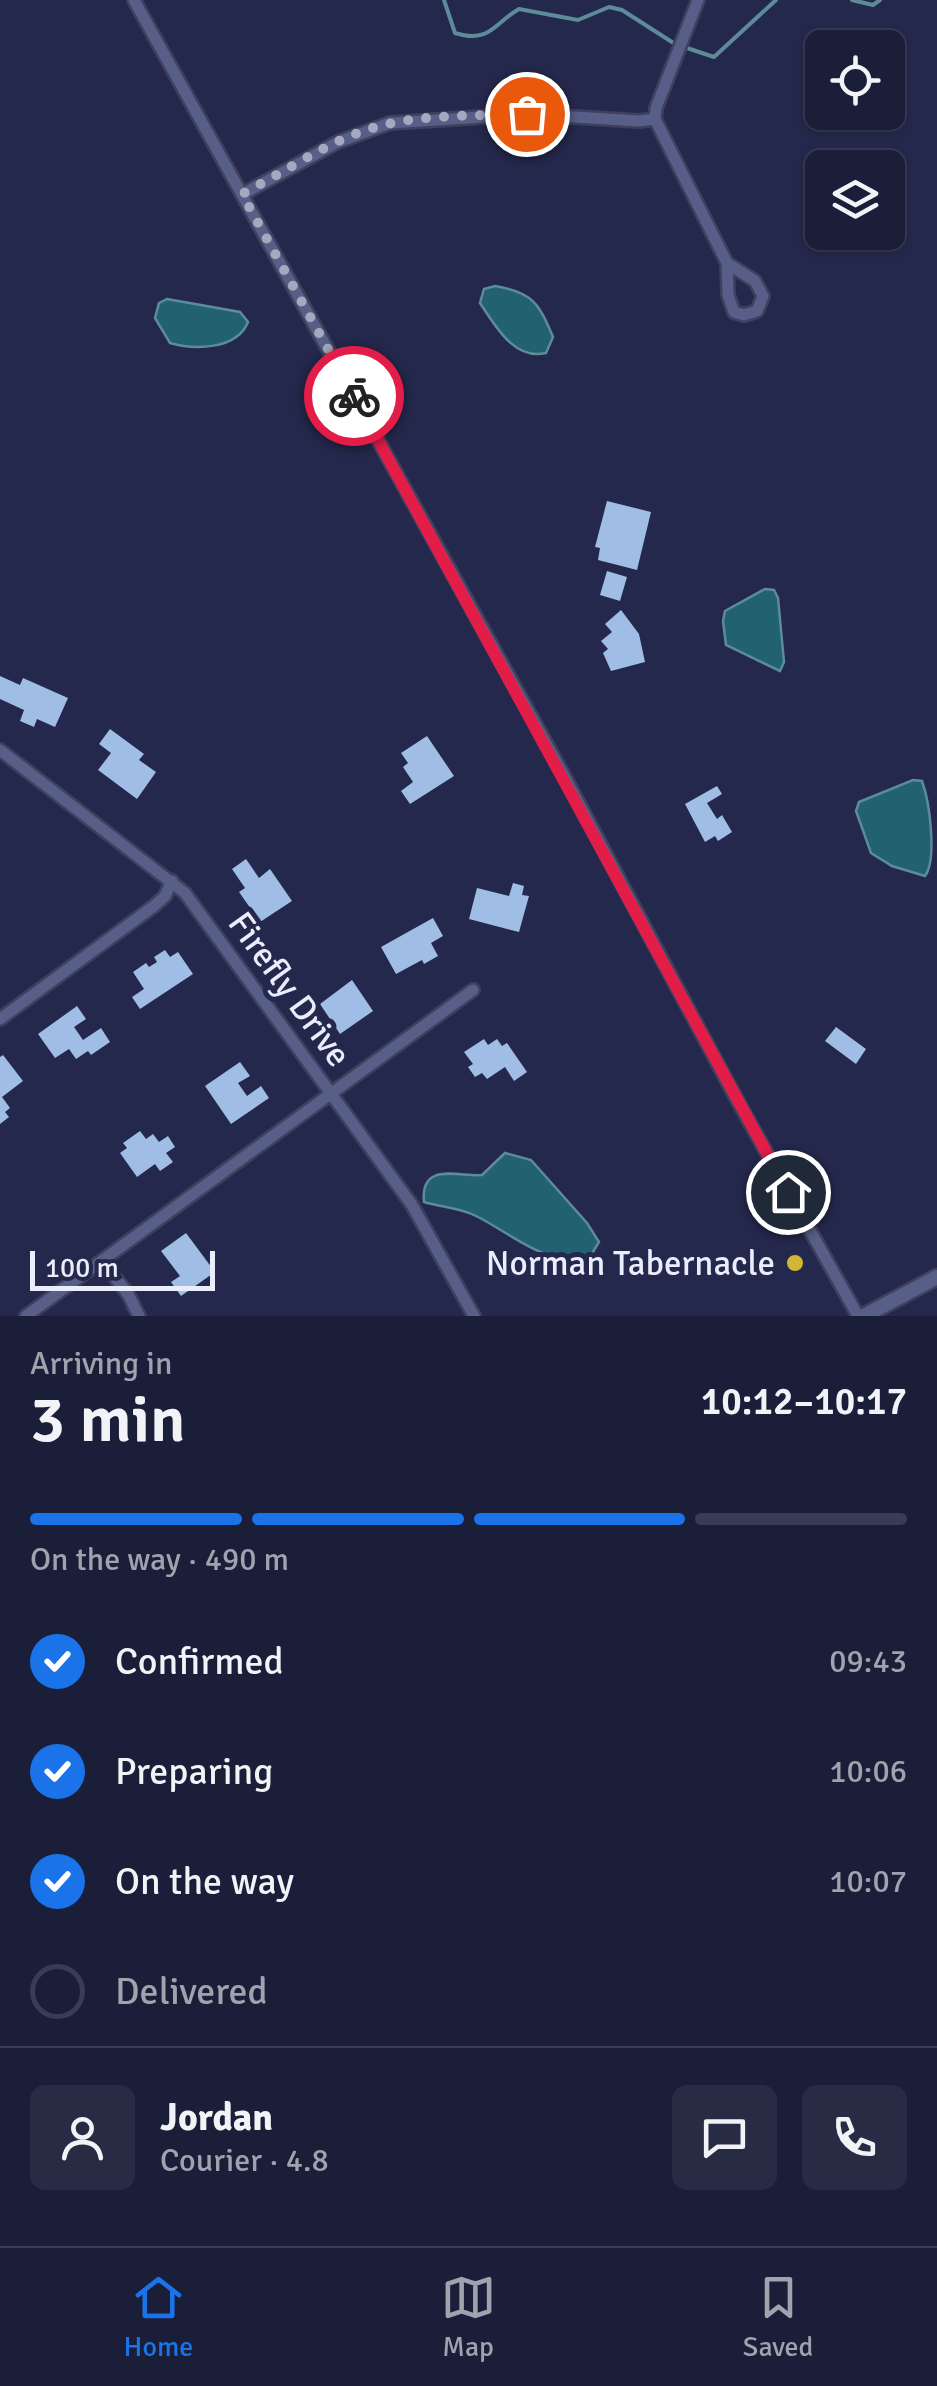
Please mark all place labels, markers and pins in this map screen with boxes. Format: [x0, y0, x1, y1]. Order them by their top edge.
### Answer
pin [485, 72, 570, 157]
pin [746, 1150, 831, 1235]
place label: Norman Tabernacle [486, 1242, 775, 1285]
marker: Norman Tabernacle [784, 1252, 806, 1274]

